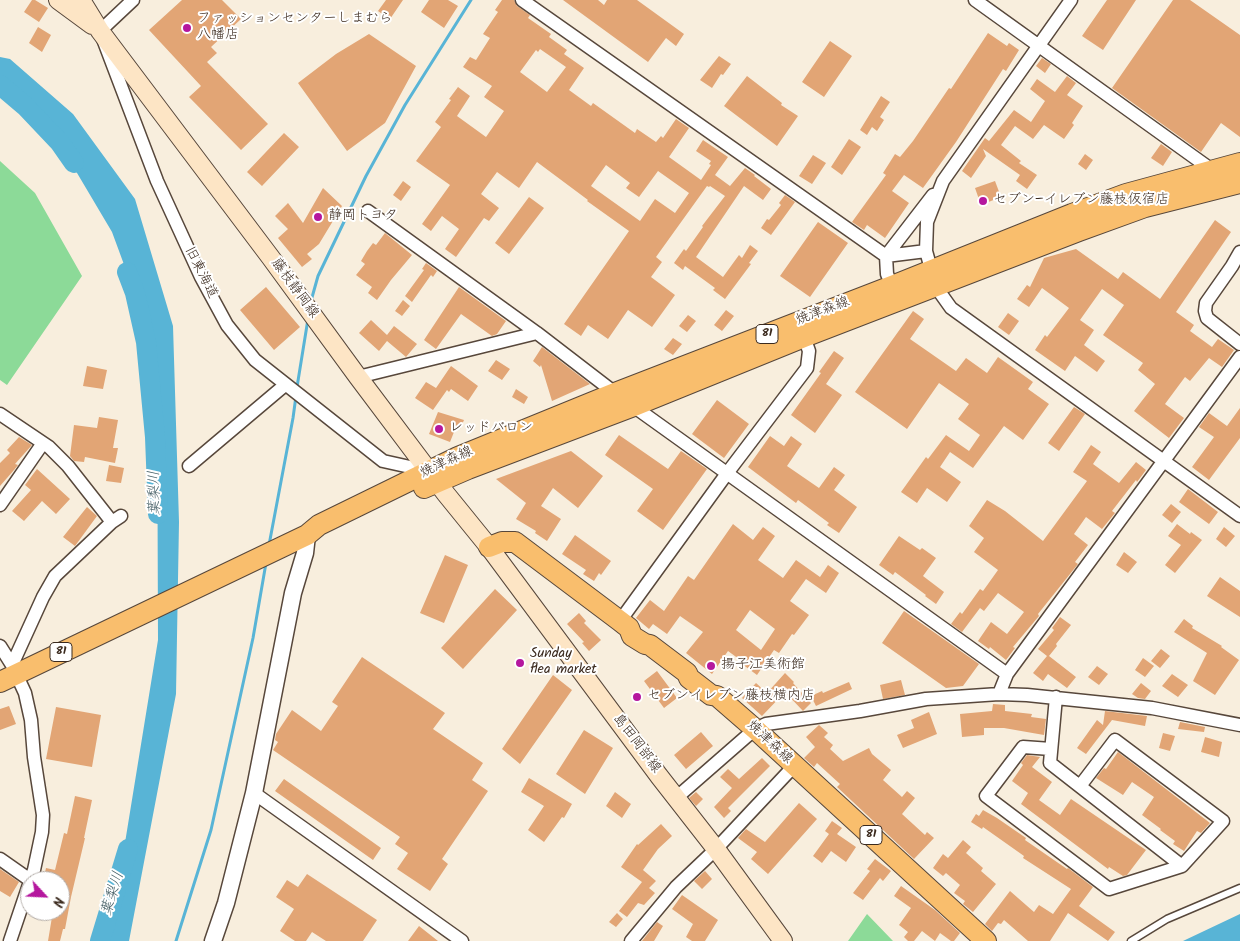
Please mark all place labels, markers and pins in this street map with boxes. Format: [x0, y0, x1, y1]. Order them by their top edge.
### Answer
place label: ファッションセンターしまむら 八幡店 [197, 12, 393, 44]
marker: ファッションセンターしまむら 八幡店 [181, 22, 193, 34]
place label: セブン−イレブン藤枝仮宿店 [993, 193, 1169, 209]
marker: セブン−イレブン藤枝仮宿店 [977, 195, 989, 207]
place label: 静岡トヨタ [328, 209, 398, 225]
marker: 静岡トヨタ [312, 211, 324, 223]
place label: レッドバロン [449, 421, 533, 437]
marker: レッドバロン [433, 423, 445, 435]
place label: Sunday flea market [530, 647, 597, 680]
marker: Sunday flea market [514, 657, 526, 669]
place label: 揚子江美術館 [721, 658, 805, 674]
marker: 揚子江美術館 [705, 660, 717, 672]
place label: セブンイレブン藤枝横内店 [647, 689, 815, 705]
marker: セブンイレブン藤枝横内店 [631, 691, 643, 703]

